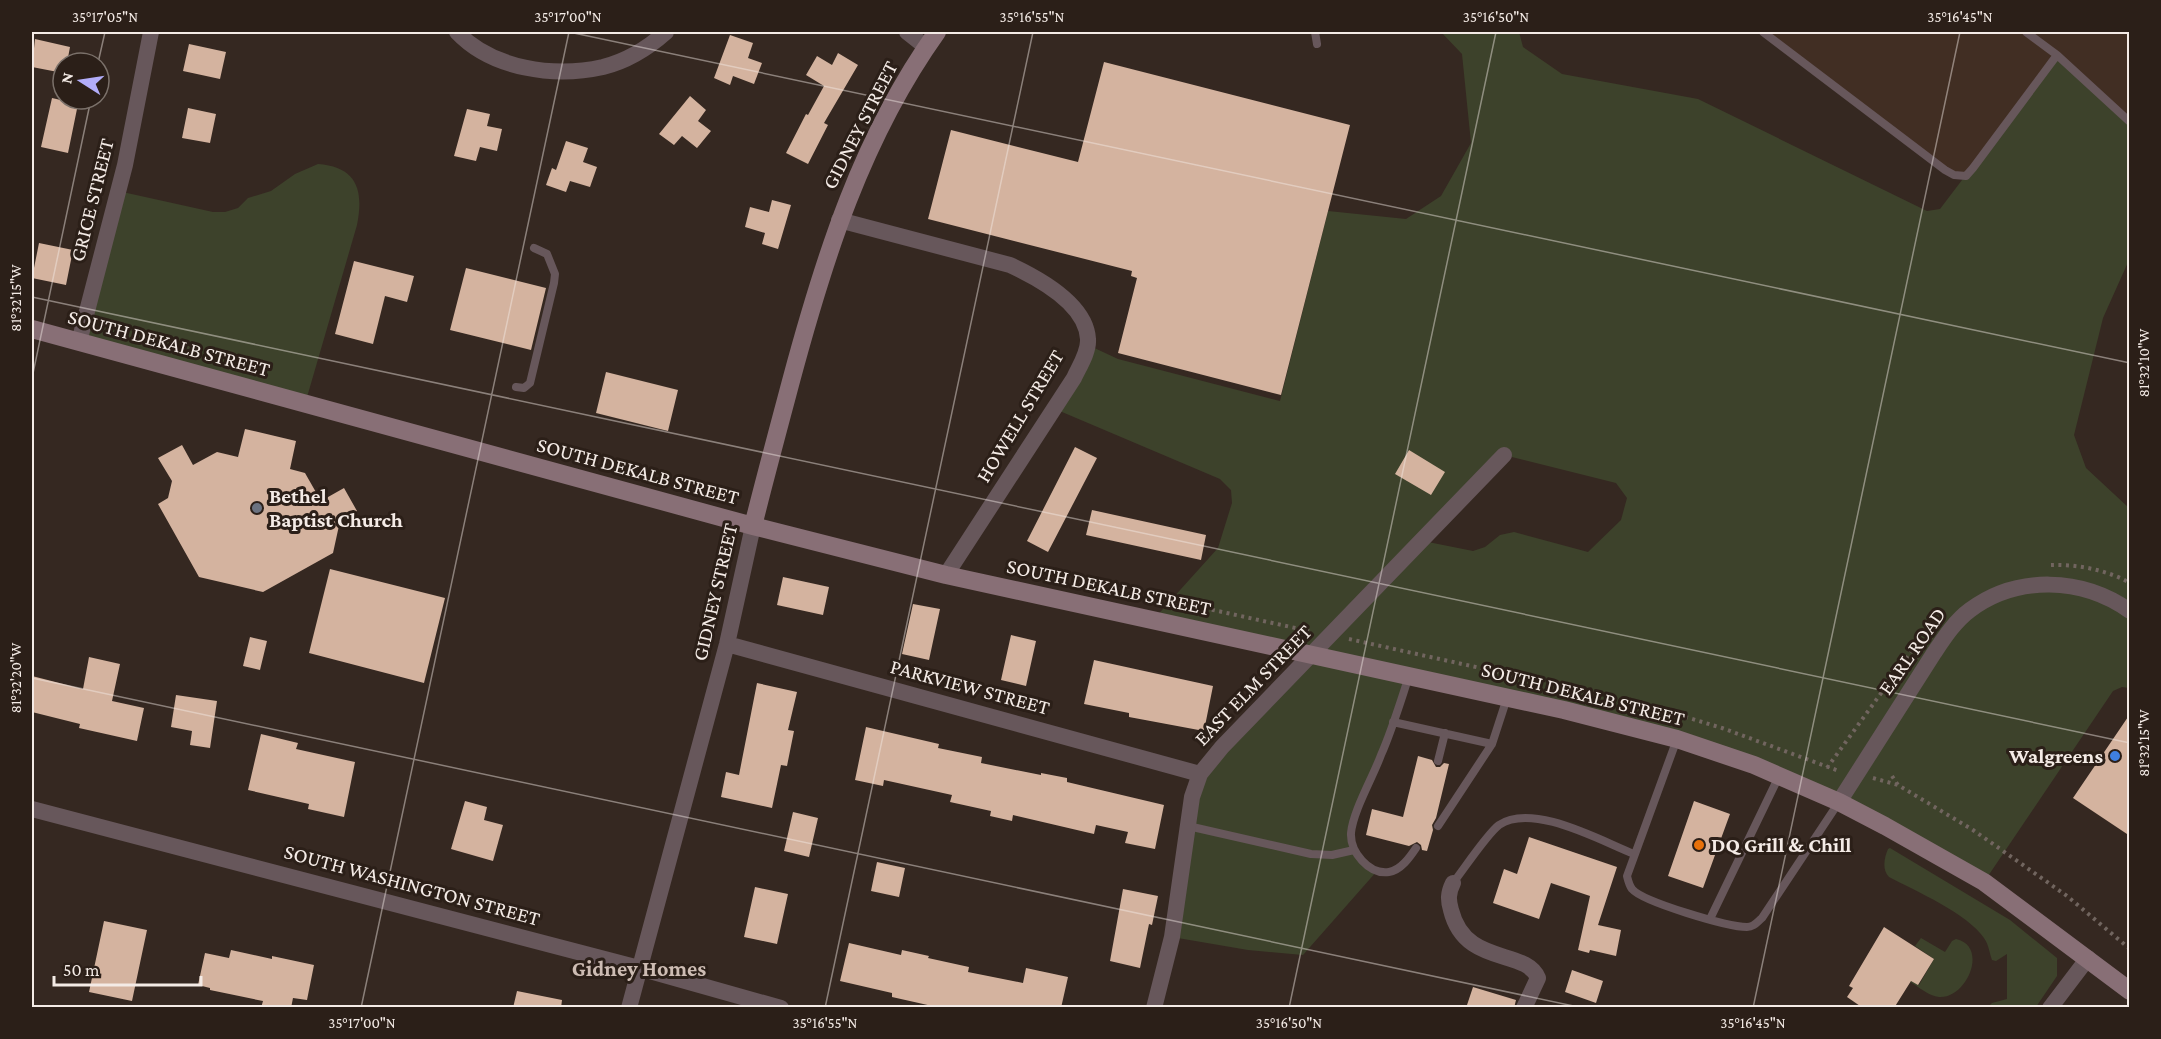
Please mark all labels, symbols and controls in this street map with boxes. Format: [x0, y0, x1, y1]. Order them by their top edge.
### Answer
text: 35°17'05"N [72, 9, 138, 25]
text: 35°17'00"N [534, 9, 602, 25]
text: 35°16'55"N [1000, 9, 1065, 25]
text: 35°16'50"N [1463, 9, 1529, 25]
text: 35°16'45"N [1927, 9, 1993, 25]
north arrow [51, 51, 111, 111]
street label: GIDNEY STREET [817, 56, 903, 193]
text: N [57, 71, 76, 85]
street label: GRICE STREET [65, 135, 119, 264]
text: 81°32'15"W [8, 264, 24, 332]
street label: SOUTH DEKALB STREET [65, 304, 273, 382]
text: 81°32'10"W [2136, 329, 2152, 397]
street label: HOWELL STREET [971, 345, 1069, 487]
street label: SOUTH DEKALB STREET [534, 432, 742, 510]
place label: Bethel Baptist Church [269, 484, 403, 532]
marker: Bethel Baptist Church [250, 501, 264, 515]
street label: GIDNEY STREET [687, 520, 743, 663]
street label: SOUTH DEKALB STREET [1005, 554, 1214, 621]
street label: EARL ROAD [1873, 603, 1951, 699]
street label: EAST ELM STREET [1189, 619, 1317, 750]
text: 81°32'20"W [8, 643, 24, 713]
street label: PARKVIEW STREET [888, 654, 1053, 720]
street label: SOUTH DEKALB STREET [1479, 657, 1688, 731]
text: 81°32'15"W [2136, 709, 2152, 777]
place label: Walgreens [2008, 744, 2103, 768]
marker: Walgreens [2108, 749, 2122, 763]
place label: DQ Grill & Chill [1711, 833, 1851, 857]
marker: DQ Grill & Chill [1692, 838, 1706, 852]
street label: SOUTH WASHINGTON STREET [281, 839, 543, 931]
scale bar [54, 949, 201, 987]
district label: Gidney Homes [572, 956, 706, 981]
text: 50 m [63, 960, 100, 980]
text: 35°17'00"N [328, 1015, 396, 1031]
text: 35°16'55"N [793, 1015, 858, 1031]
text: 35°16'50"N [1256, 1015, 1322, 1031]
text: 35°16'45"N [1720, 1015, 1786, 1031]

